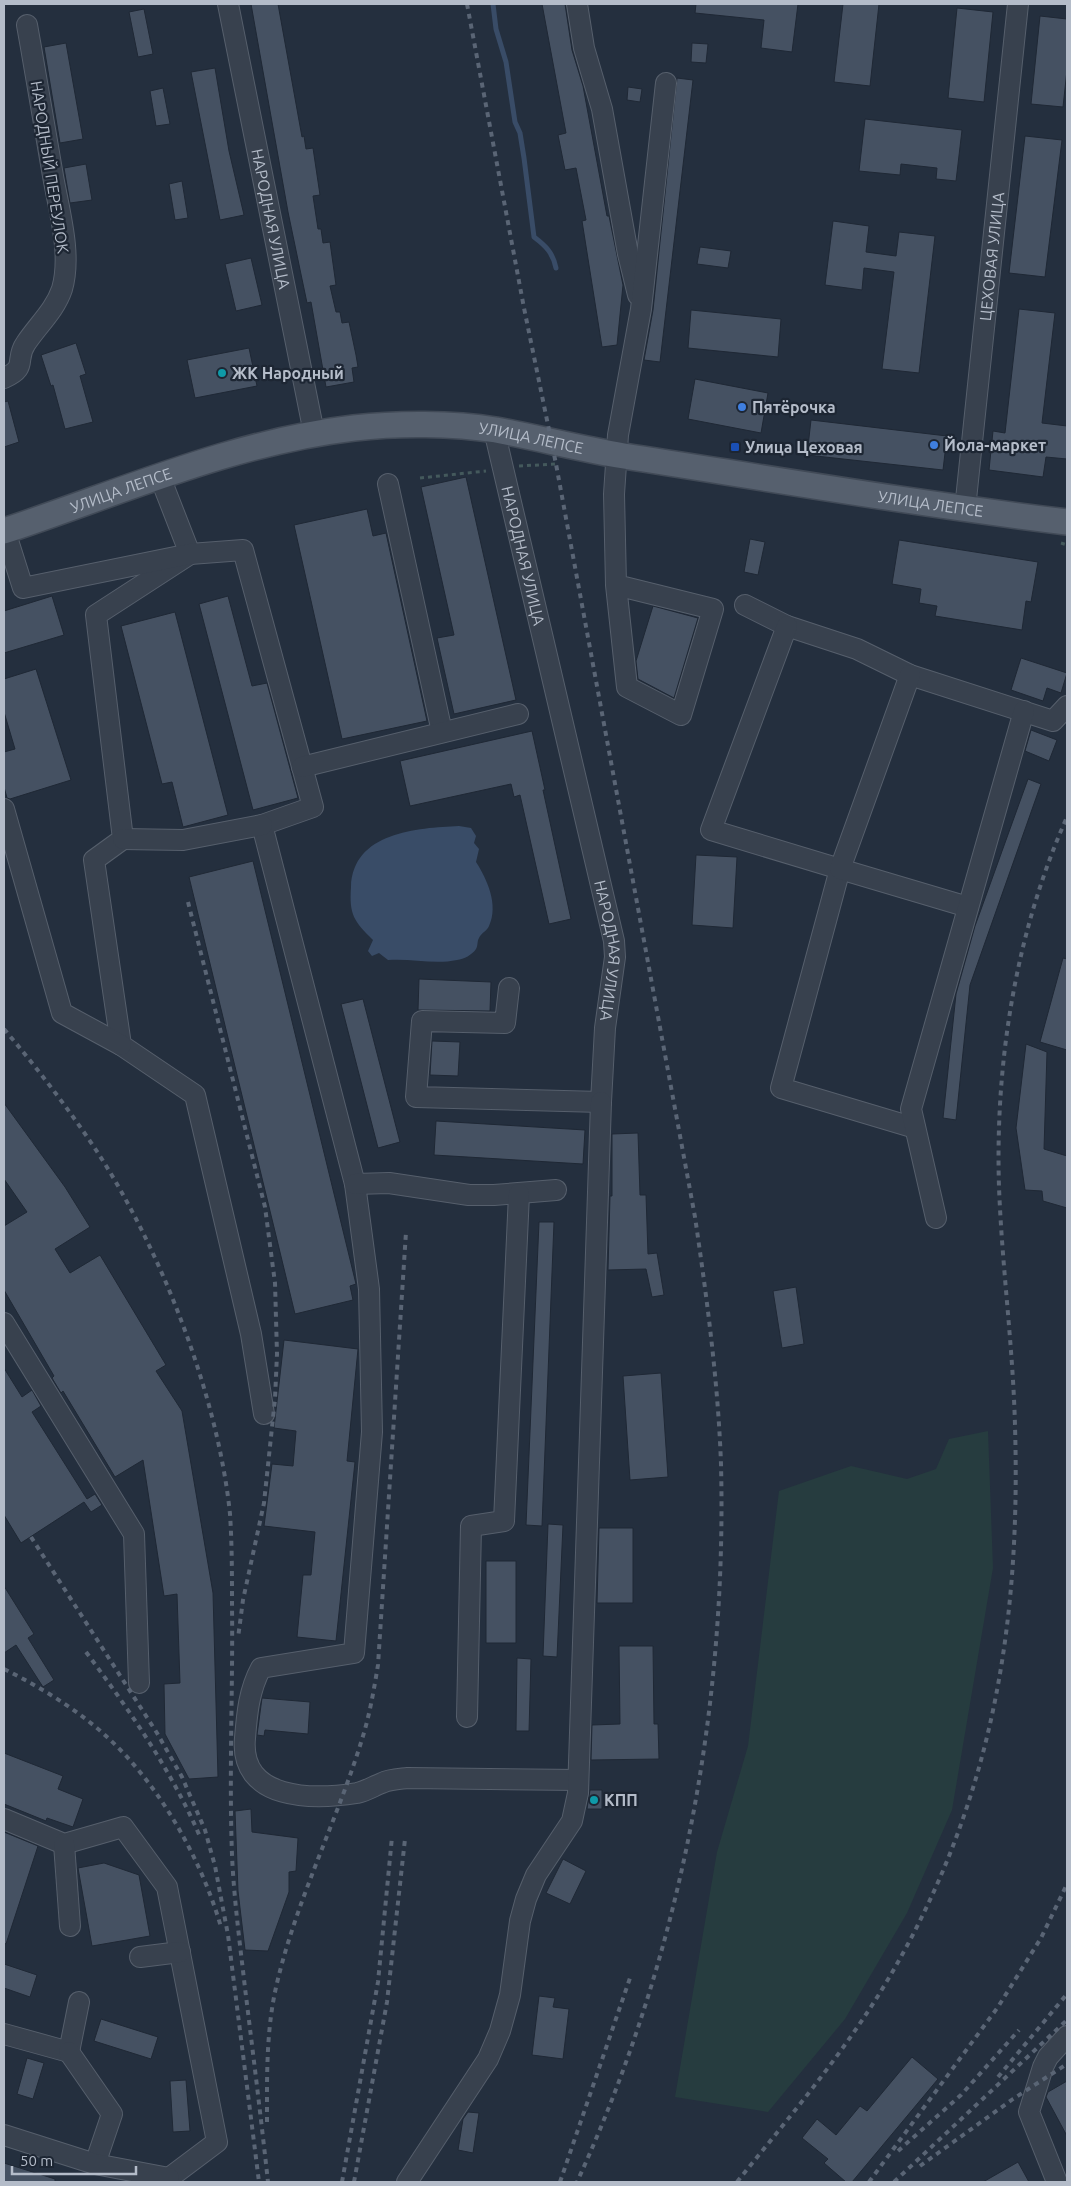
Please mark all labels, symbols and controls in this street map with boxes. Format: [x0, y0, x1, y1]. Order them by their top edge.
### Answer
street label: НАРОДНЫЙ ПЕРЕУЛОК [27, 79, 74, 255]
street label: НАРОДНАЯ УЛИЦА [248, 147, 294, 291]
street label: ЦЕХОВАЯ УЛИЦА [976, 190, 1007, 322]
place label: ЖК Народный [232, 364, 344, 382]
marker: ЖК Народный [216, 367, 228, 379]
place label: Пятёрочка [752, 398, 836, 416]
marker: Пятёрочка [736, 401, 748, 413]
street label: УЛИЦА ЛЕПСЕ [478, 419, 585, 457]
place label: Йола-маркет [944, 435, 1046, 454]
place label: Улица Цеховая [745, 438, 863, 456]
marker: Йола-маркет [928, 439, 940, 451]
marker: Улица Цеховая [729, 441, 741, 453]
street label: УЛИЦА ЛЕПСЕ [68, 464, 174, 516]
street label: НАРОДНАЯ УЛИЦА [498, 484, 549, 628]
street label: УЛИЦА ЛЕПСЕ [877, 487, 985, 520]
street label: НАРОДНАЯ УЛИЦА [591, 878, 624, 1023]
place label: КПП [604, 1791, 638, 1809]
marker: КПП [588, 1794, 600, 1806]
scale bar [12, 2144, 136, 2176]
text: 50 m [20, 2152, 53, 2169]

